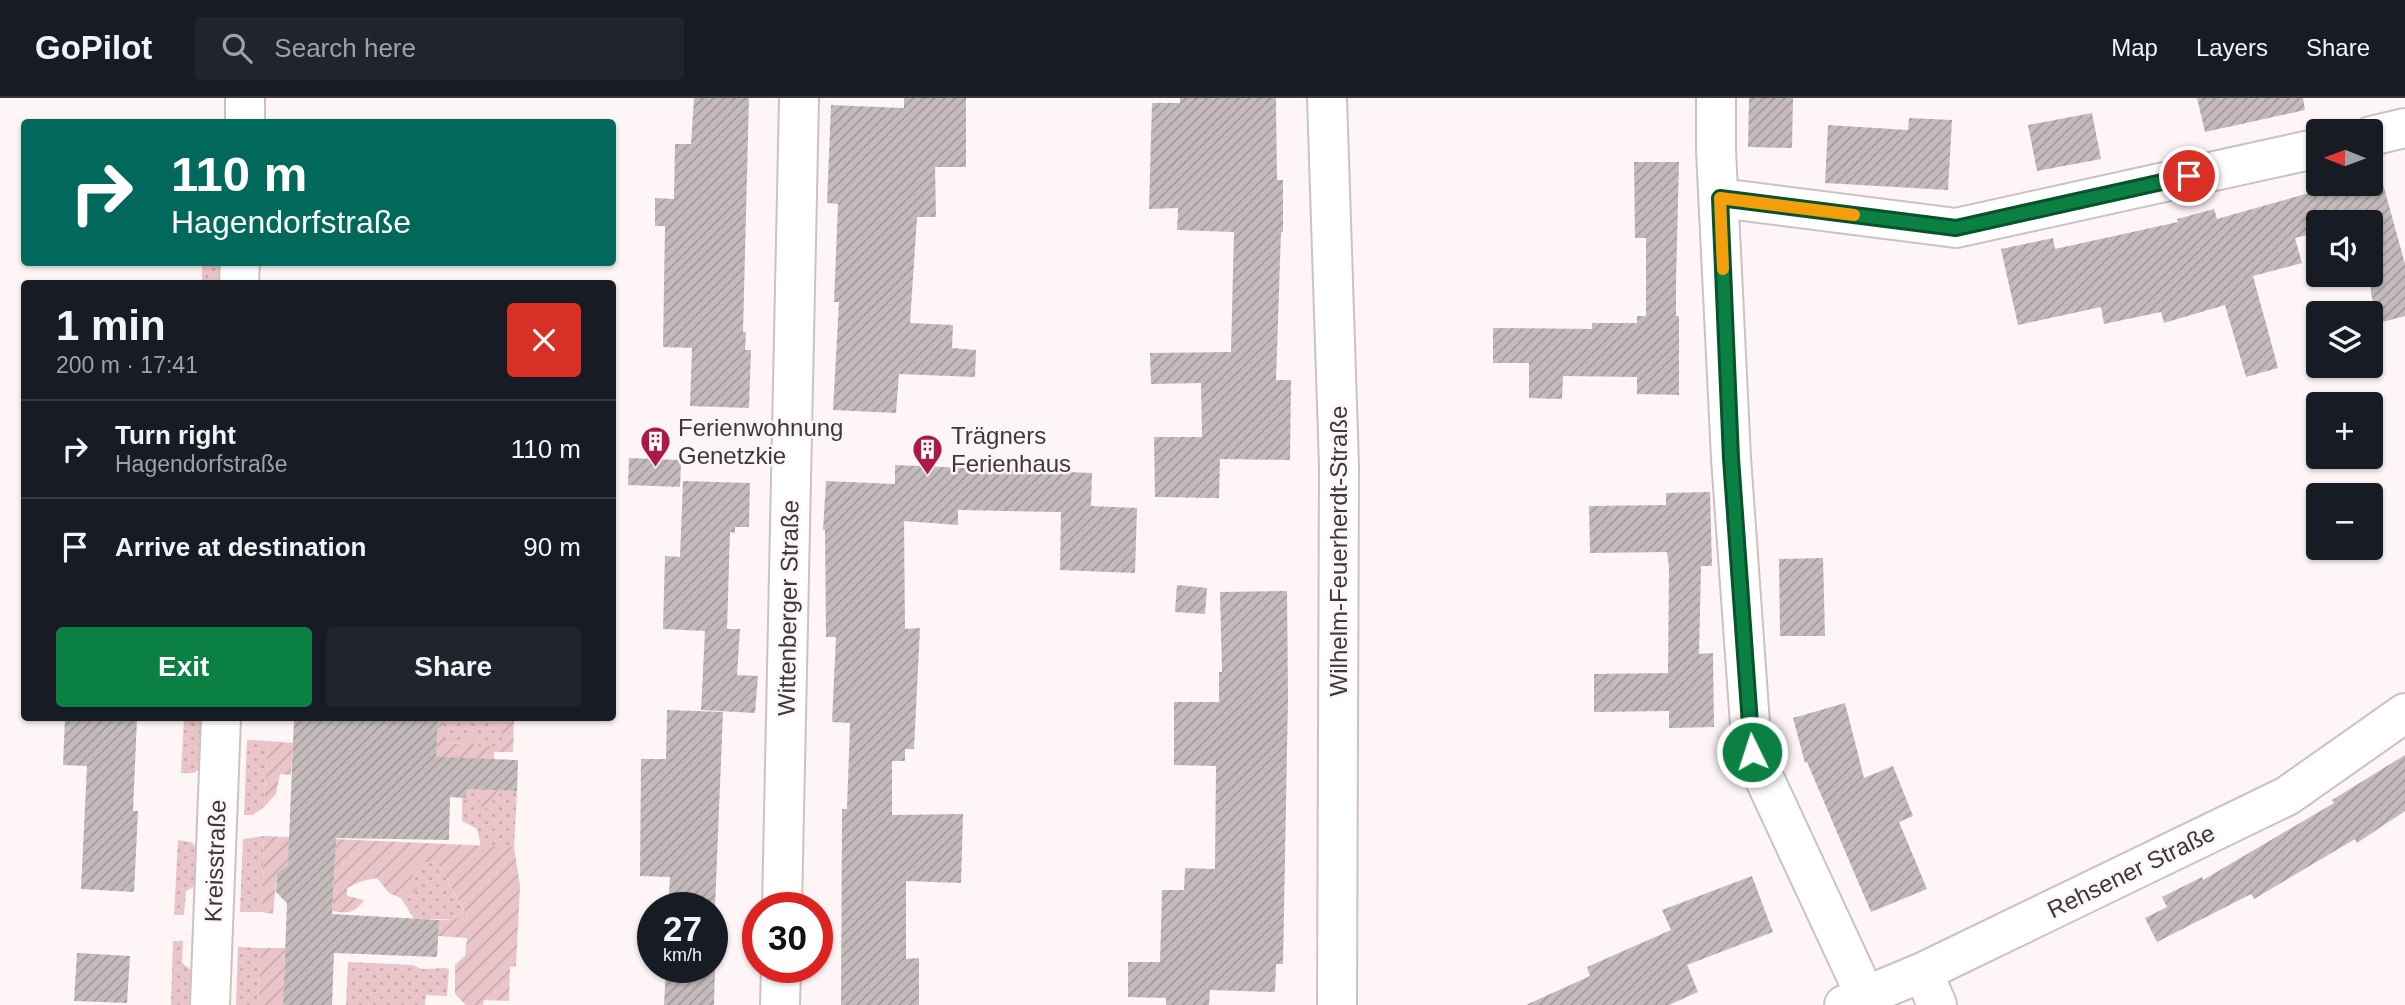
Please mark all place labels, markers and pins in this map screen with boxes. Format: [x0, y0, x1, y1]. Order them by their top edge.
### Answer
pin [2159, 146, 2219, 206]
place label: Ferienwohnung Genetzkie [678, 414, 843, 469]
place label: Trägners Ferienhaus [951, 422, 1071, 477]
building icon: Ferienwohnung Genetzkie [638, 424, 672, 468]
building icon: Trägners Ferienhaus [911, 432, 945, 476]

